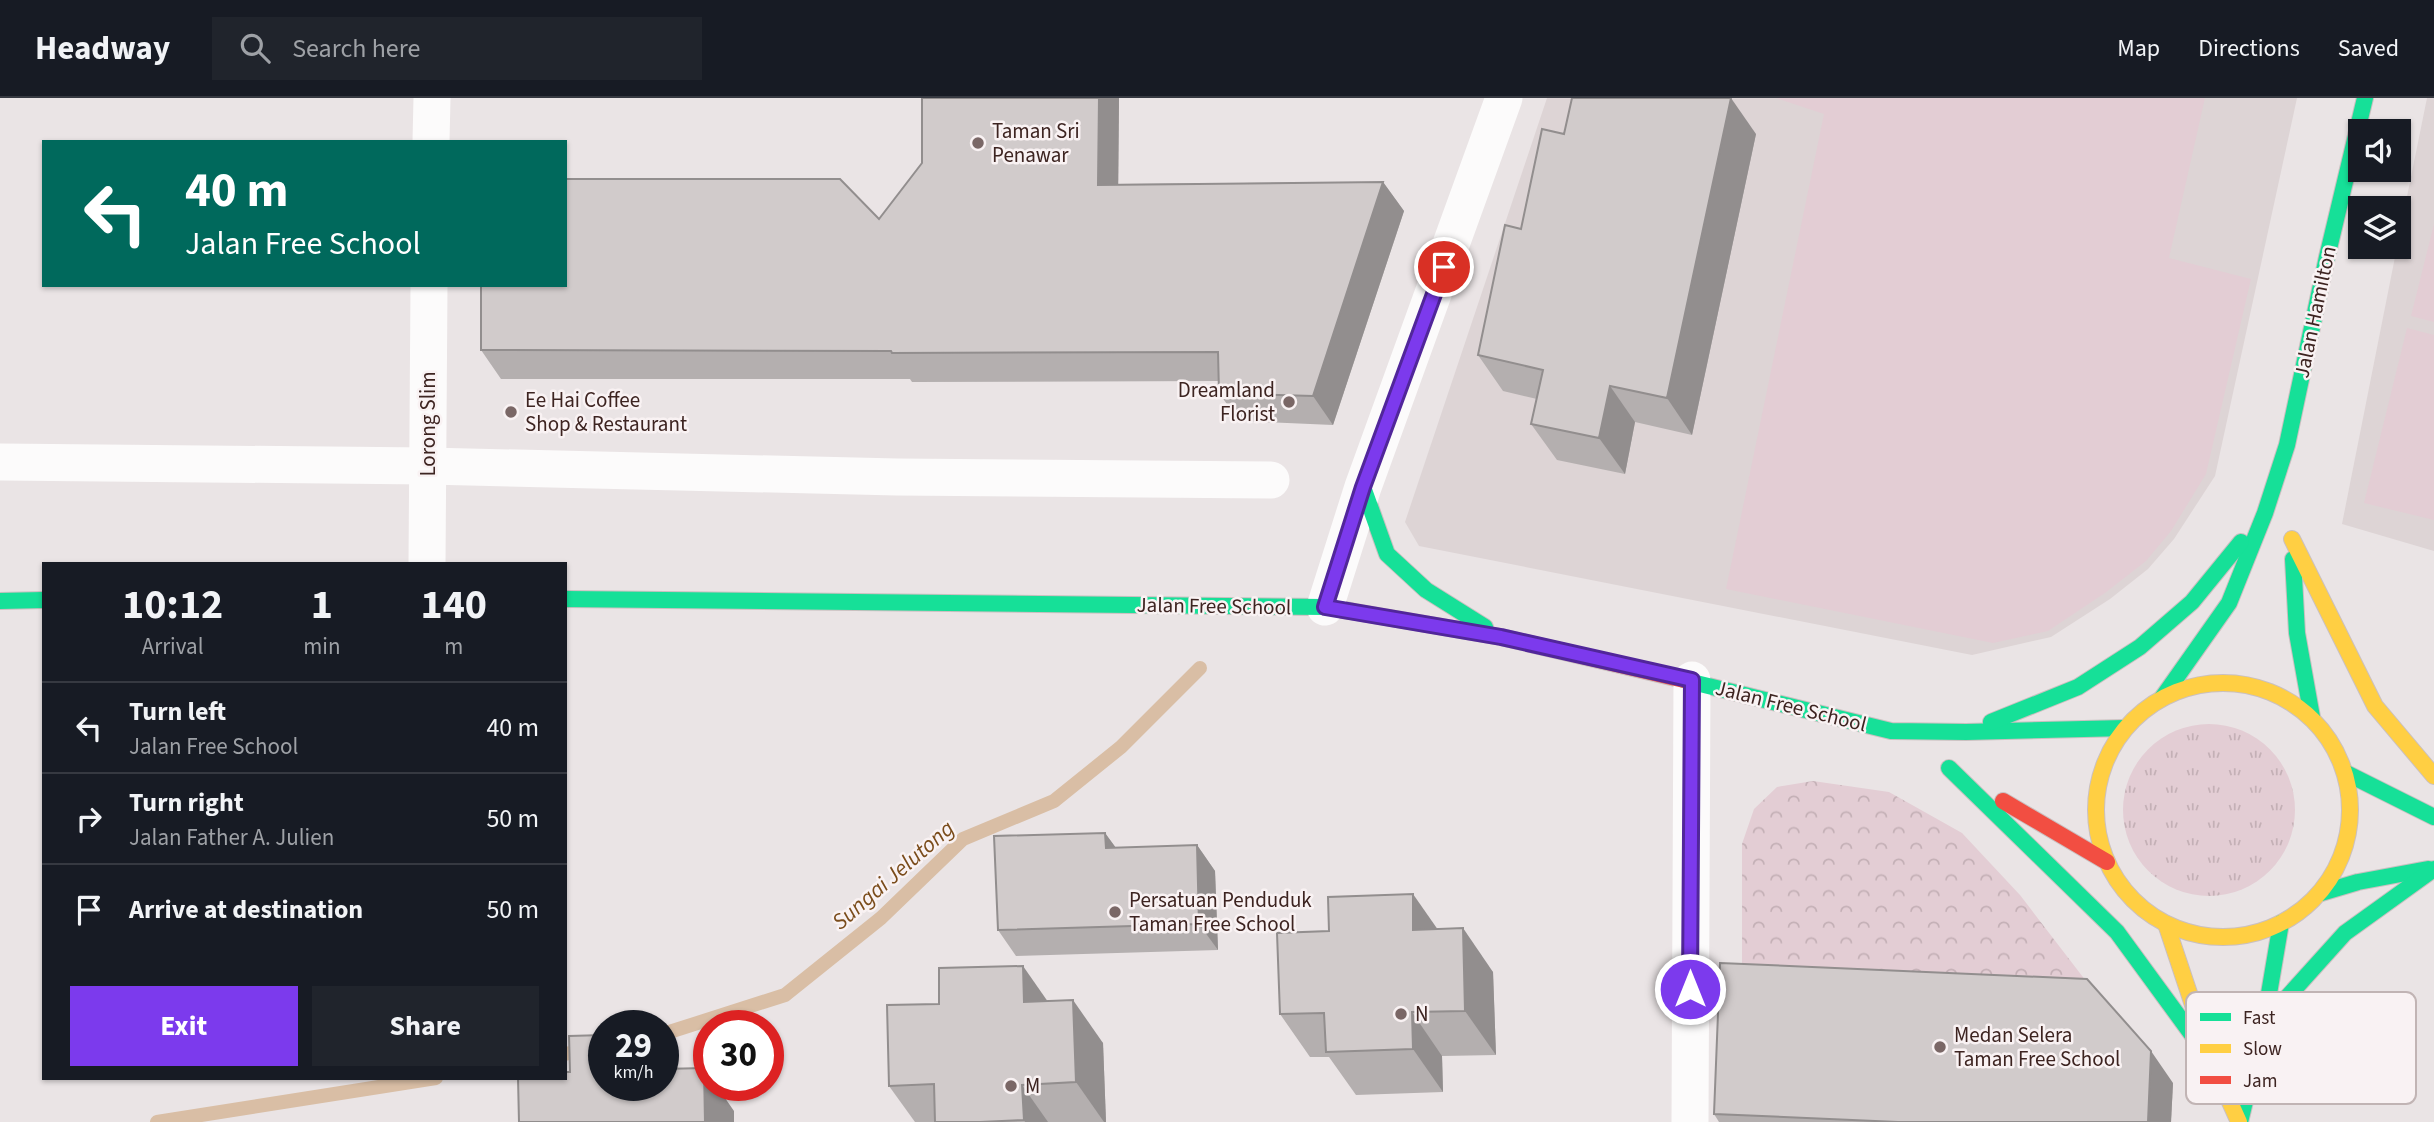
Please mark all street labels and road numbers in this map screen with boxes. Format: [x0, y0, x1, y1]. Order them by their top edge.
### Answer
street label: Jalan Hamilton [2286, 243, 2344, 381]
street label: Lorong Slim [413, 371, 443, 477]
street label: Jalan Free School [1136, 590, 1292, 622]
street label: Jalan Free School [1712, 673, 1870, 739]

